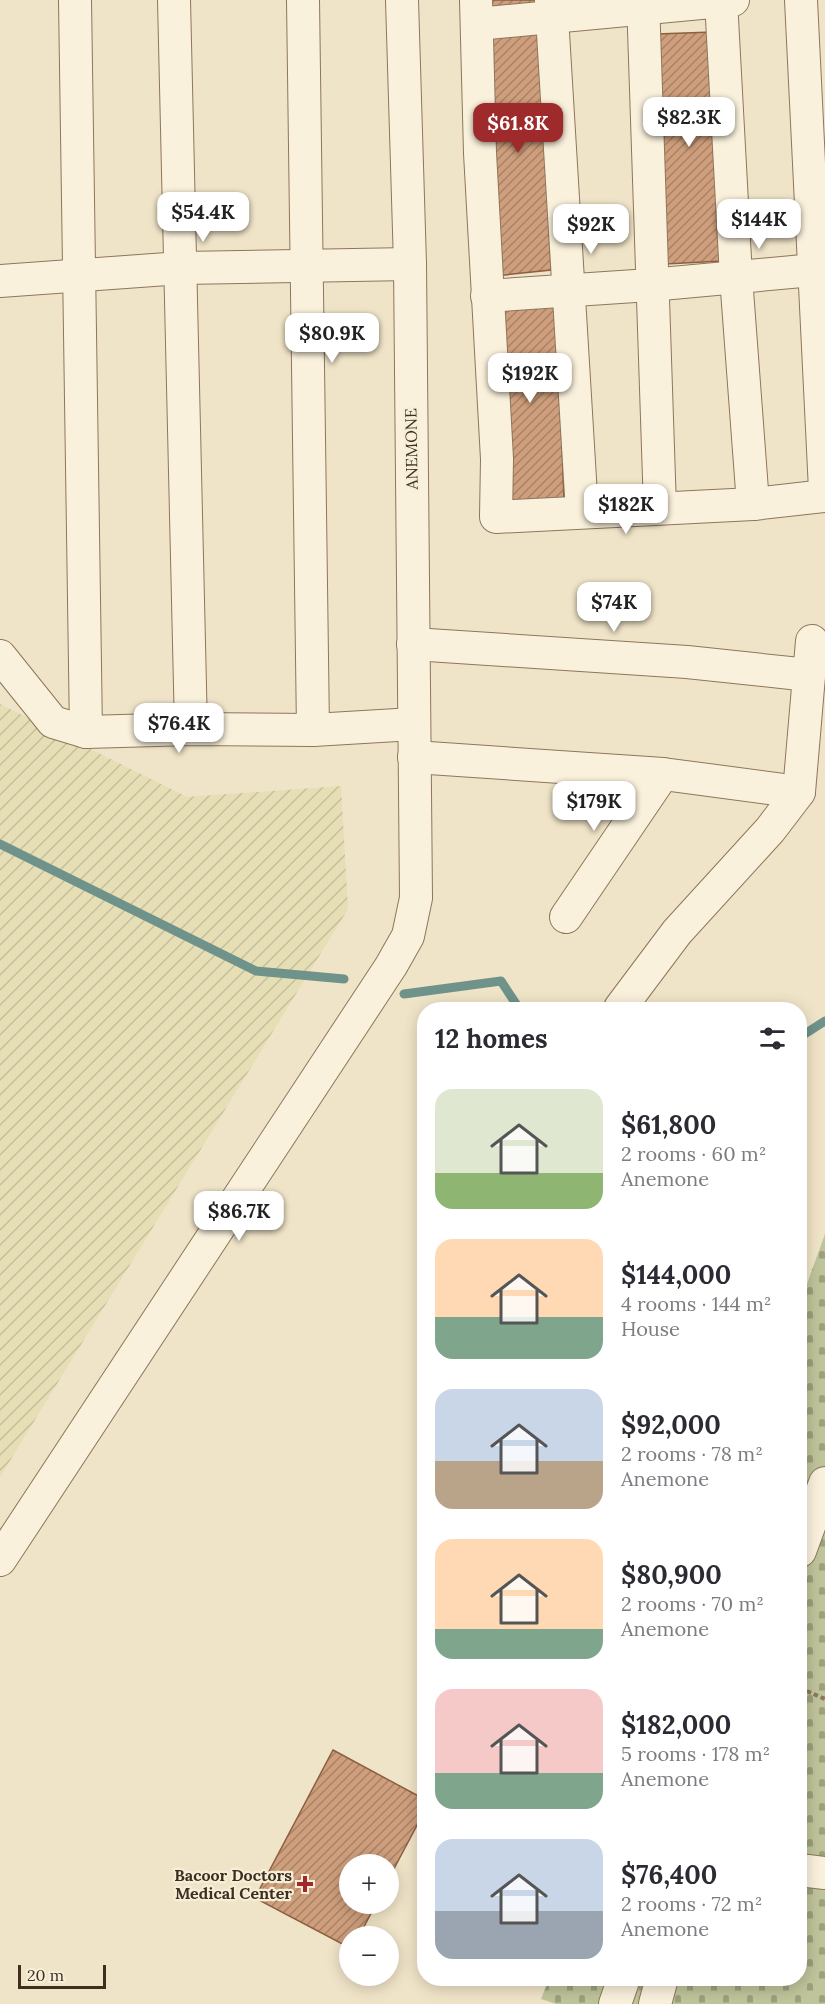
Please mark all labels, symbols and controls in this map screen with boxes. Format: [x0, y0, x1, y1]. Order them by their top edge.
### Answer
pin: $82.3K [640, 97, 738, 148]
pin: $61.8K [469, 103, 567, 154]
text: $82.3K [657, 104, 721, 129]
text: $61.8K [487, 110, 549, 135]
pin: $54.4K [154, 192, 252, 243]
text: $54.4K [171, 199, 235, 224]
pin: $144K [717, 199, 801, 250]
pin: $92K [555, 204, 627, 255]
text: $144K [731, 206, 787, 231]
text: $92K [567, 211, 615, 236]
pin: $80.9K [283, 313, 381, 364]
text: $80.9K [299, 320, 365, 345]
pin: $192K [488, 353, 572, 404]
text: $192K [502, 360, 558, 385]
street label: ANEMONE [400, 408, 422, 491]
pin: $182K [584, 484, 668, 535]
text: $182K [598, 491, 654, 516]
pin: $74K [578, 582, 650, 633]
text: $74K [591, 589, 637, 614]
pin: $76.4K [130, 703, 228, 754]
text: $76.4K [148, 710, 210, 735]
pin: $179K [552, 781, 636, 832]
text: $179K [566, 788, 622, 813]
text: 12 homes [435, 1022, 548, 1055]
icon: filters [756, 1022, 789, 1055]
text: $61,800 [621, 1108, 716, 1141]
icon: home [483, 1113, 555, 1185]
text: 2 rooms · 60 m² [621, 1141, 766, 1166]
text: Anemone [621, 1166, 709, 1191]
pin: $86.7K [190, 1191, 288, 1242]
text: $86.7K [208, 1198, 270, 1223]
text: $144,000 [621, 1258, 731, 1291]
icon: home [483, 1263, 555, 1335]
text: 4 rooms · 144 m² [621, 1291, 771, 1316]
text: House [621, 1316, 680, 1341]
text: $92,000 [621, 1408, 721, 1441]
icon: home [483, 1413, 555, 1485]
text: 2 rooms · 78 m² [621, 1441, 763, 1466]
text: Anemone [621, 1466, 709, 1491]
text: $80,900 [621, 1558, 722, 1591]
icon: home [483, 1563, 555, 1635]
text: 2 rooms · 70 m² [621, 1591, 764, 1616]
text: Anemone [621, 1616, 709, 1641]
text: $182,000 [621, 1708, 731, 1741]
icon: home [483, 1713, 555, 1785]
text: 5 rooms · 178 m² [621, 1741, 770, 1766]
text: Anemone [621, 1766, 709, 1791]
map controls [339, 1854, 399, 1986]
button: + [339, 1854, 399, 1914]
text: $76,400 [621, 1858, 717, 1891]
icon: home [483, 1863, 555, 1935]
place label: Bacoor Doctors Medical Center [174, 1865, 292, 1903]
marker: Bacoor Doctors Medical Center [296, 1875, 314, 1893]
text: 2 rooms · 72 m² [621, 1891, 762, 1916]
text: Anemone [621, 1916, 709, 1941]
button: − [339, 1926, 399, 1986]
scale bar [18, 1962, 106, 1990]
text: 20 m [27, 1965, 64, 1985]

